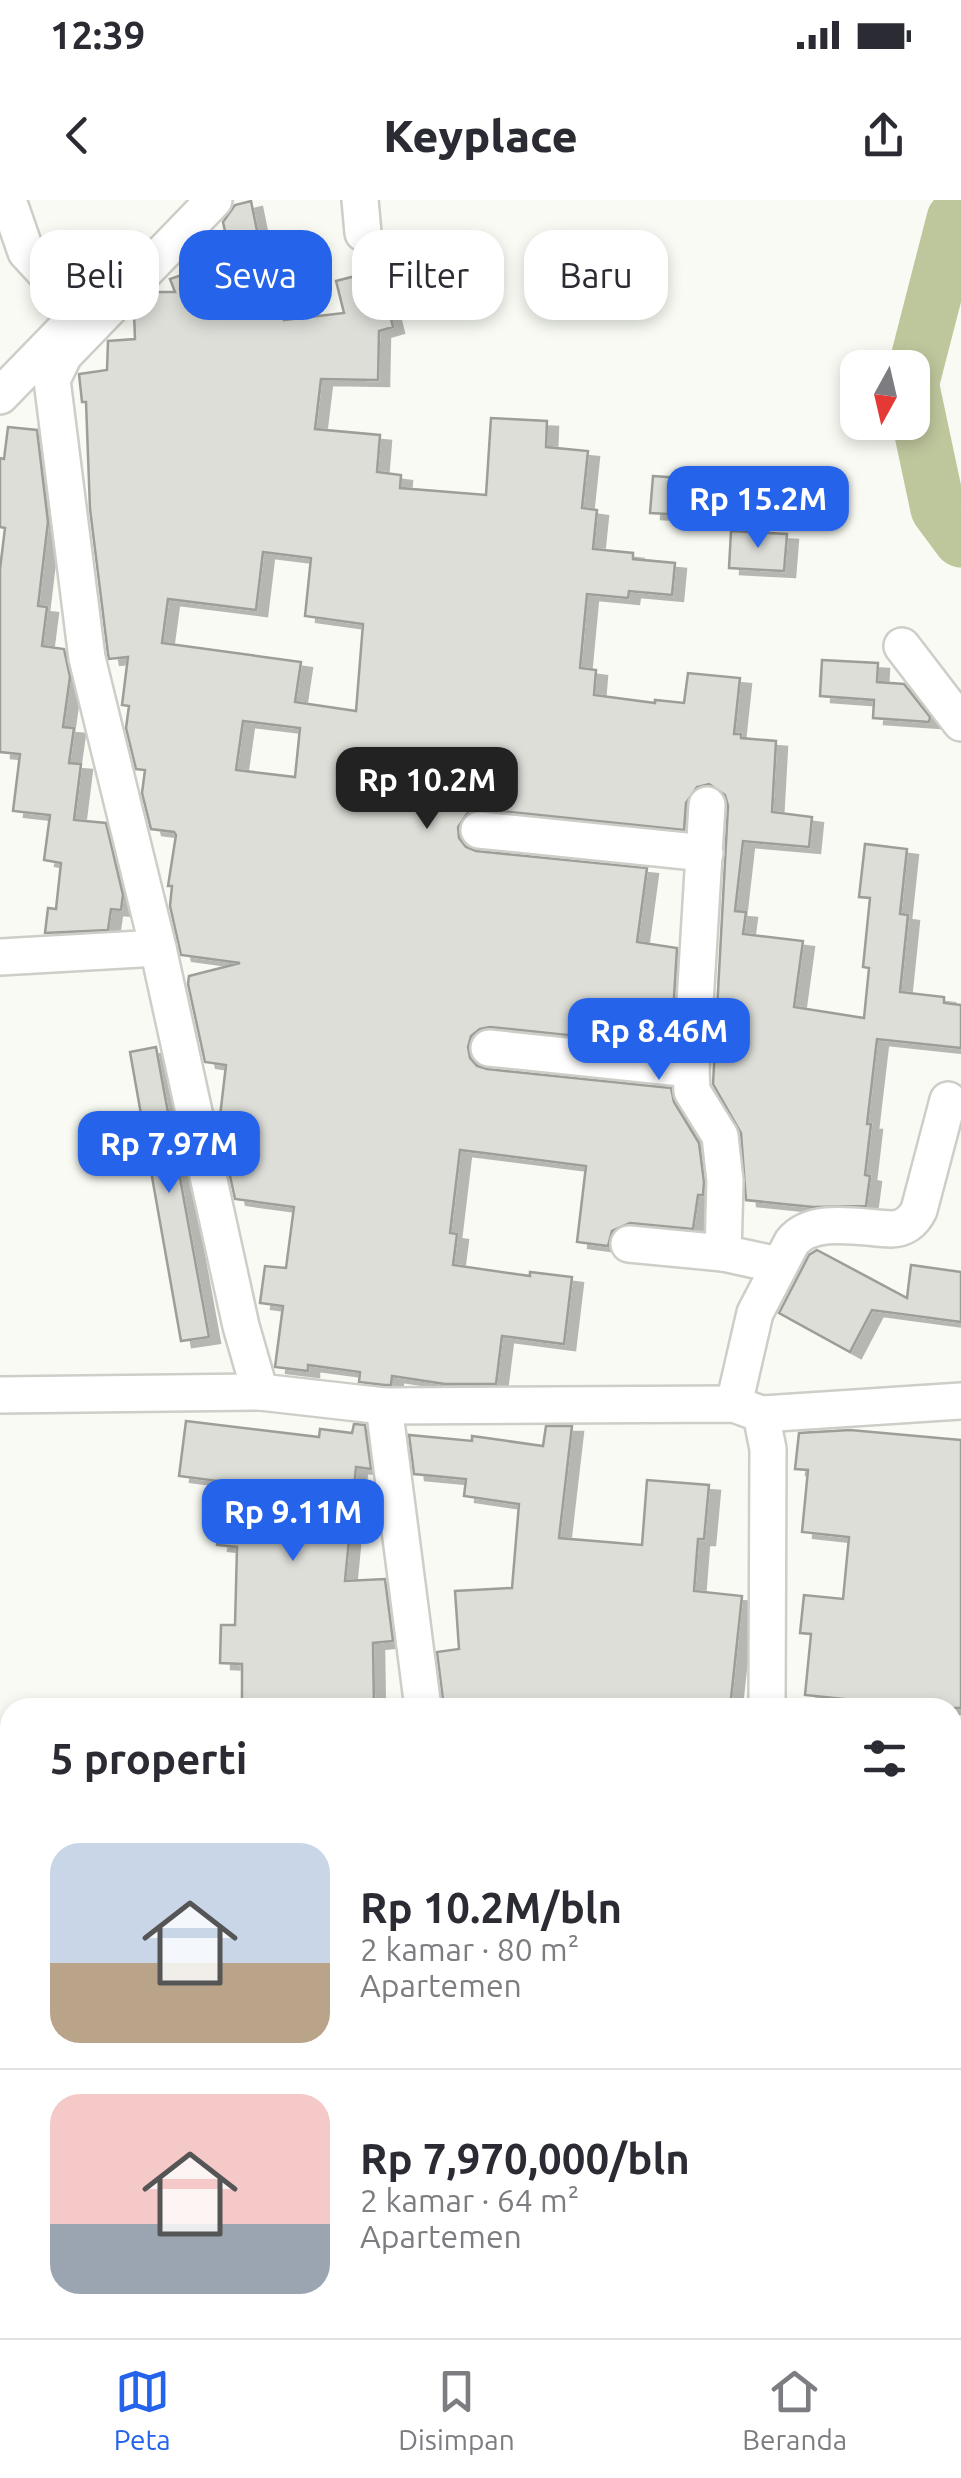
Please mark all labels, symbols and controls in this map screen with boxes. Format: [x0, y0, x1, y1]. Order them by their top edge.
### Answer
text: 12:39 [50, 14, 145, 56]
icon: back [50, 108, 105, 163]
icon: share [856, 108, 911, 163]
text: Keyplace [383, 110, 578, 161]
chip: Beli [30, 230, 159, 320]
chip: Sewa [179, 230, 332, 320]
chip: Filter [352, 230, 504, 320]
chip: Baru [524, 230, 668, 320]
north arrow [840, 350, 930, 440]
map controls [840, 350, 930, 440]
pin: Rp 15.2M [655, 466, 861, 551]
text: Rp 15.2M [689, 480, 827, 516]
pin: Rp 10.2M [324, 747, 530, 832]
text: Rp 10.2M [358, 761, 496, 797]
pin: Rp 8.46M [556, 998, 762, 1083]
text: Rp 8.46M [590, 1012, 728, 1048]
pin: Rp 7.97M [66, 1111, 272, 1196]
text: Rp 7.97M [100, 1125, 238, 1161]
pin: Rp 9.11M [190, 1479, 396, 1564]
text: Rp 9.11M [224, 1493, 362, 1529]
icon: filters [857, 1731, 912, 1786]
text: 5 properti [50, 1735, 247, 1782]
icon: home [130, 1883, 250, 2003]
text: Rp 10.2M/bln [360, 1884, 622, 1931]
text: 2 kamar · 80 m² [360, 1931, 579, 1967]
text: Apartemen [360, 1967, 522, 2003]
icon: home [130, 2134, 250, 2254]
text: Rp 7,970,000/bln [360, 2135, 690, 2182]
text: 2 kamar · 64 m² [360, 2182, 579, 2218]
text: Apartemen [360, 2218, 522, 2254]
tab: Peta [114, 2364, 171, 2455]
tab: Disimpan [398, 2364, 515, 2455]
tab: Beranda [742, 2364, 847, 2455]

